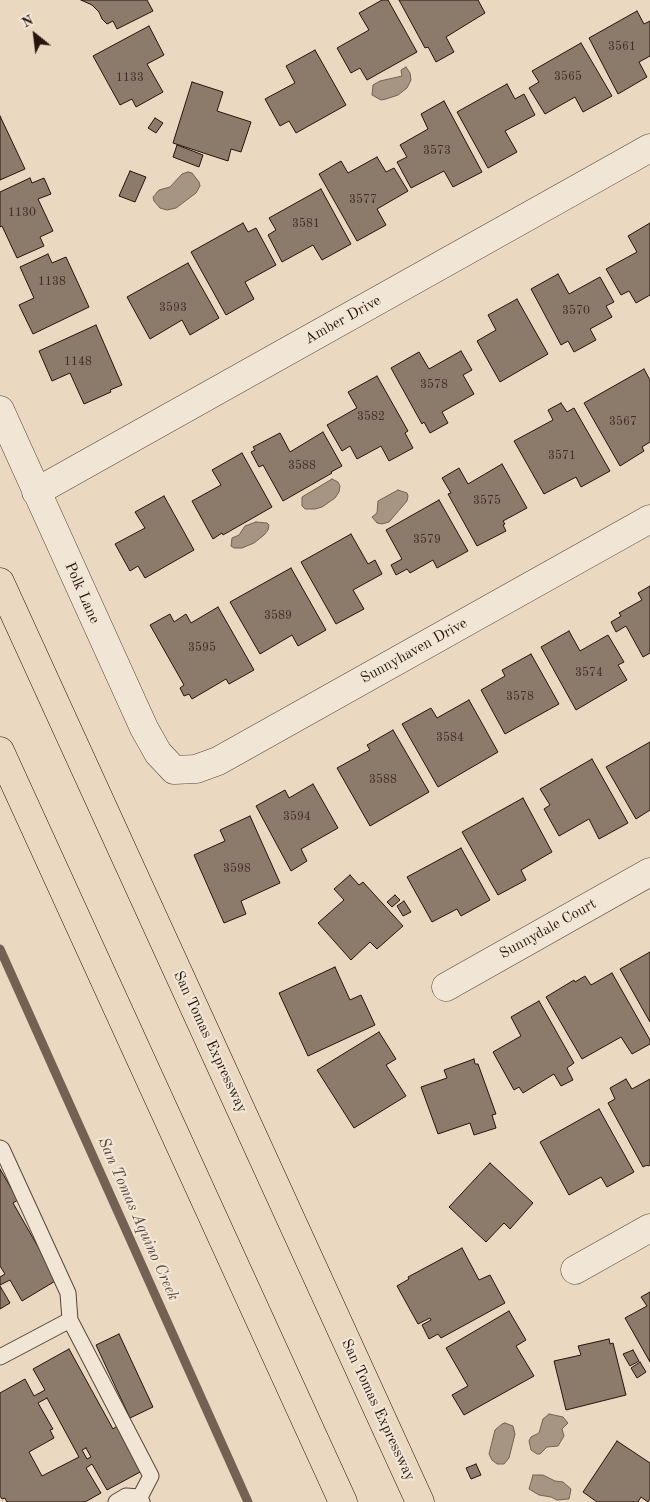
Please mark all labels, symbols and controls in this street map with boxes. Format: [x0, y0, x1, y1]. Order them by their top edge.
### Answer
north arrow [10, 10, 60, 60]
text: N [20, 13, 36, 31]
house number: 3561 [608, 40, 636, 54]
house number: 3565 [554, 70, 582, 84]
house number: 1133 [116, 71, 144, 85]
house number: 3573 [423, 144, 451, 158]
house number: 3577 [349, 193, 377, 207]
house number: 1130 [8, 206, 36, 220]
house number: 3581 [292, 217, 320, 231]
house number: 1138 [38, 275, 66, 289]
street label: Amber Drive [302, 292, 384, 348]
house number: 3593 [159, 301, 187, 315]
house number: 3570 [562, 304, 590, 318]
house number: 1148 [64, 355, 92, 369]
house number: 3578 [420, 378, 448, 392]
house number: 3582 [357, 410, 385, 424]
house number: 3567 [609, 415, 637, 429]
house number: 3571 [548, 449, 576, 463]
house number: 3588 [288, 459, 316, 473]
house number: 3575 [473, 494, 501, 508]
house number: 3579 [413, 533, 441, 547]
street label: Polk Lane [60, 559, 104, 627]
house number: 3589 [264, 609, 292, 623]
street label: Sunnyhaven Drive [358, 614, 470, 688]
house number: 3595 [188, 641, 216, 655]
house number: 3574 [575, 666, 603, 680]
house number: 3578 [506, 690, 534, 704]
house number: 3584 [436, 731, 464, 745]
house number: 3588 [369, 773, 397, 787]
house number: 3594 [283, 810, 311, 824]
house number: 3598 [223, 862, 251, 876]
street label: Sunnydale Court [496, 895, 600, 963]
street label: San Tomas Expressway [169, 968, 251, 1116]
water label: San Tomas Aquino Creek [93, 1134, 183, 1304]
street label: San Tomas Expressway [337, 1336, 419, 1484]

